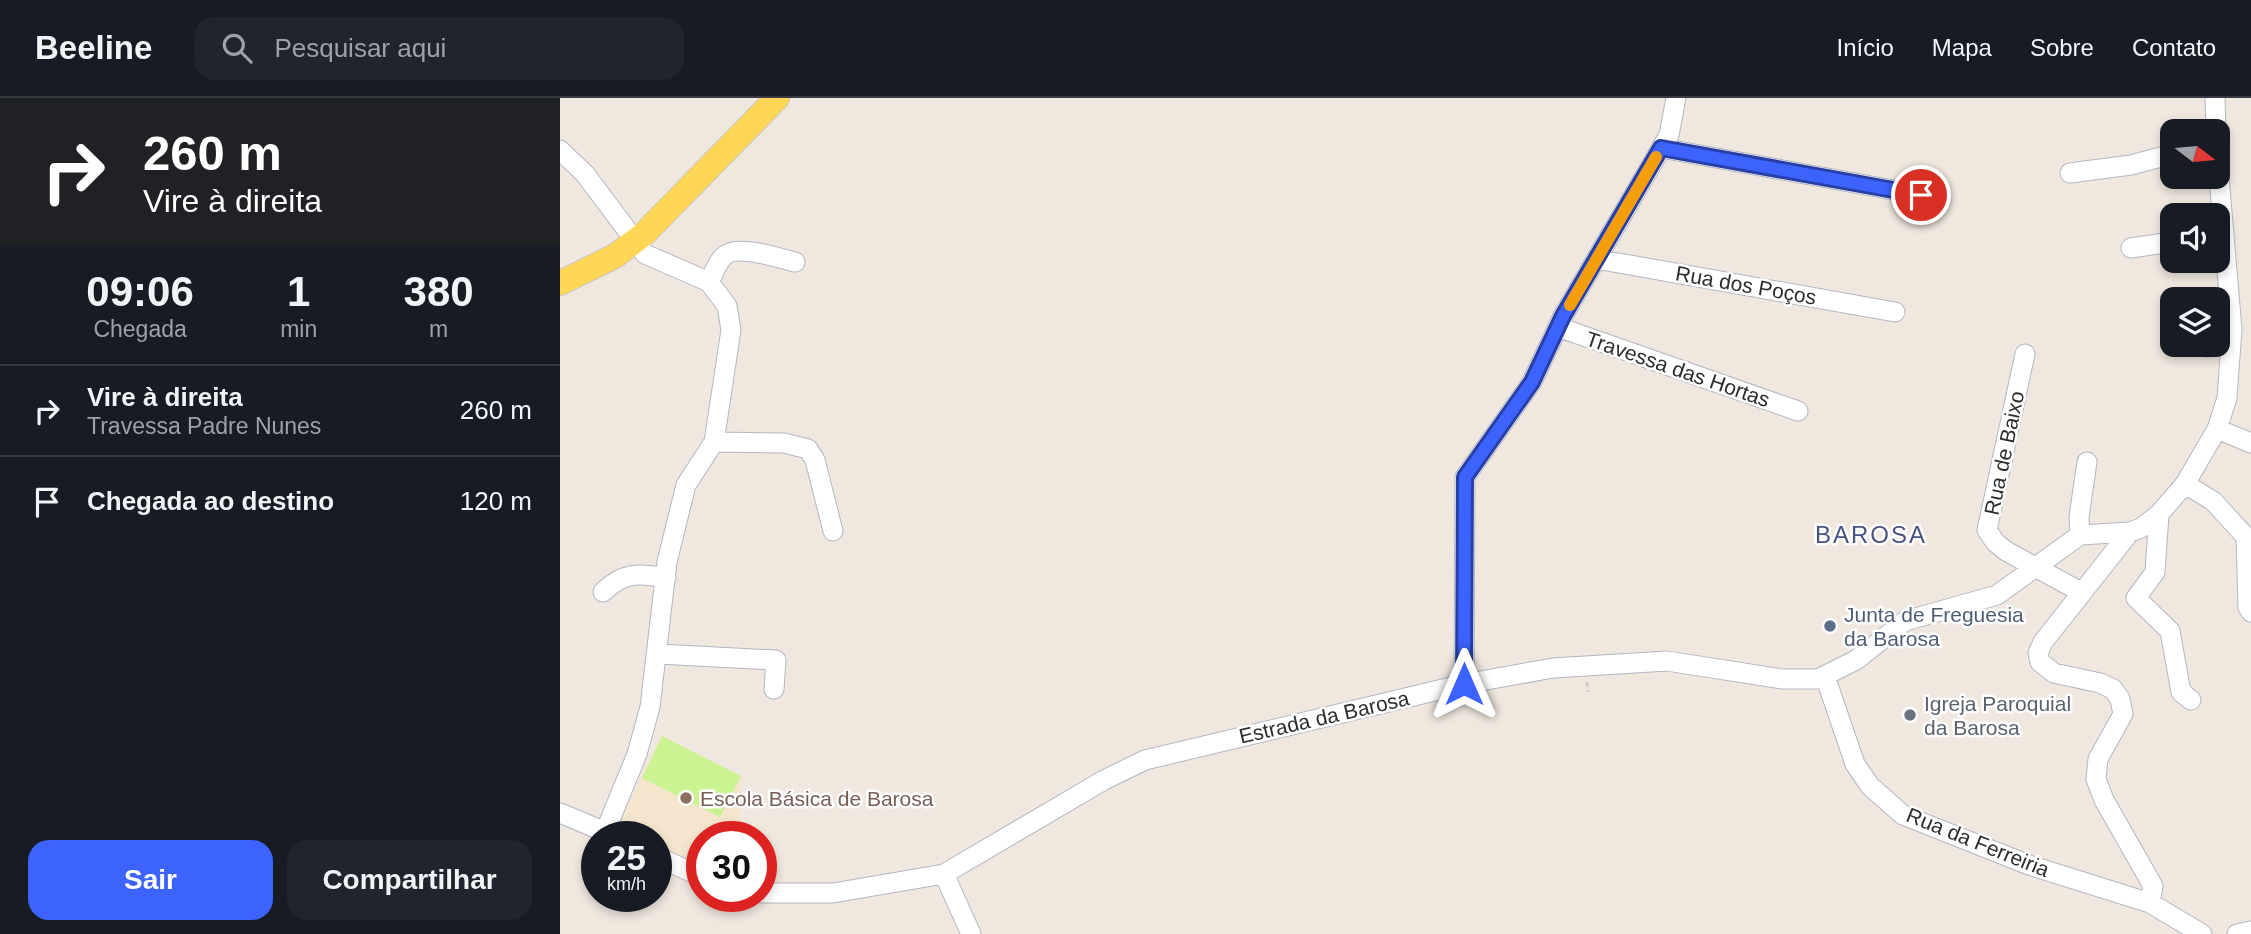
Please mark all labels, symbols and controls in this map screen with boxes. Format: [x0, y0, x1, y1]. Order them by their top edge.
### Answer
search box [194, 17, 684, 80]
text: Beeline [35, 29, 152, 66]
icon: search [218, 29, 256, 67]
text: Pesquisar aqui [274, 33, 446, 63]
text: Início [1836, 34, 1894, 61]
text: Mapa [1932, 34, 1992, 61]
text: Sobre [2030, 34, 2094, 61]
text: Contato [2132, 34, 2216, 61]
north arrow [2160, 119, 2230, 189]
map controls [2160, 119, 2230, 357]
icon: right [28, 126, 119, 217]
text: 260 m [143, 126, 282, 180]
pin [1891, 165, 1951, 225]
icon: arrive [1902, 176, 1940, 214]
text: Vire à direita [143, 183, 322, 219]
button: sound [2160, 203, 2230, 273]
street label: Rua dos Poços [1674, 261, 1818, 309]
text: 09:06 [86, 268, 194, 315]
text: 1 [287, 268, 310, 315]
text: 380 [404, 268, 474, 315]
button: layers [2160, 287, 2230, 357]
text: Chegada [93, 316, 187, 342]
text: min [280, 316, 317, 342]
text: m [429, 316, 448, 342]
street label: Travessa das Hortas [1583, 327, 1773, 411]
text: Vire à direita [87, 382, 243, 412]
street label: Rua de Baixo [1980, 389, 2028, 517]
icon: right [28, 392, 66, 430]
text: 260 m [460, 395, 532, 425]
text: Travessa Padre Nunes [87, 413, 321, 439]
icon: arrive [28, 483, 66, 521]
text: Chegada ao destino [87, 486, 334, 516]
text: 120 m [460, 486, 532, 516]
district label: BAROSA [1815, 521, 1927, 548]
place label: Junta de Freguesia da Barosa [1844, 603, 2024, 650]
marker: Junta de Freguesia da Barosa [1822, 618, 1838, 634]
position arrow [1427, 647, 1501, 721]
street label: Estrada da Barosa [1237, 686, 1412, 748]
place label: Igreja Paroquial da Barosa [1924, 692, 2071, 739]
marker: Igreja Paroquial da Barosa [1902, 707, 1918, 723]
place label: Escola Básica de Barosa [700, 787, 934, 810]
marker: Escola Básica de Barosa [678, 790, 694, 806]
street label: Rua da Ferreiria [1903, 803, 2053, 881]
speed limit sign: 30 [686, 821, 777, 912]
text: 25 [607, 838, 646, 877]
button: Sair [28, 840, 273, 920]
button: Compartilhar [287, 840, 532, 920]
text: km/h [607, 874, 646, 894]

